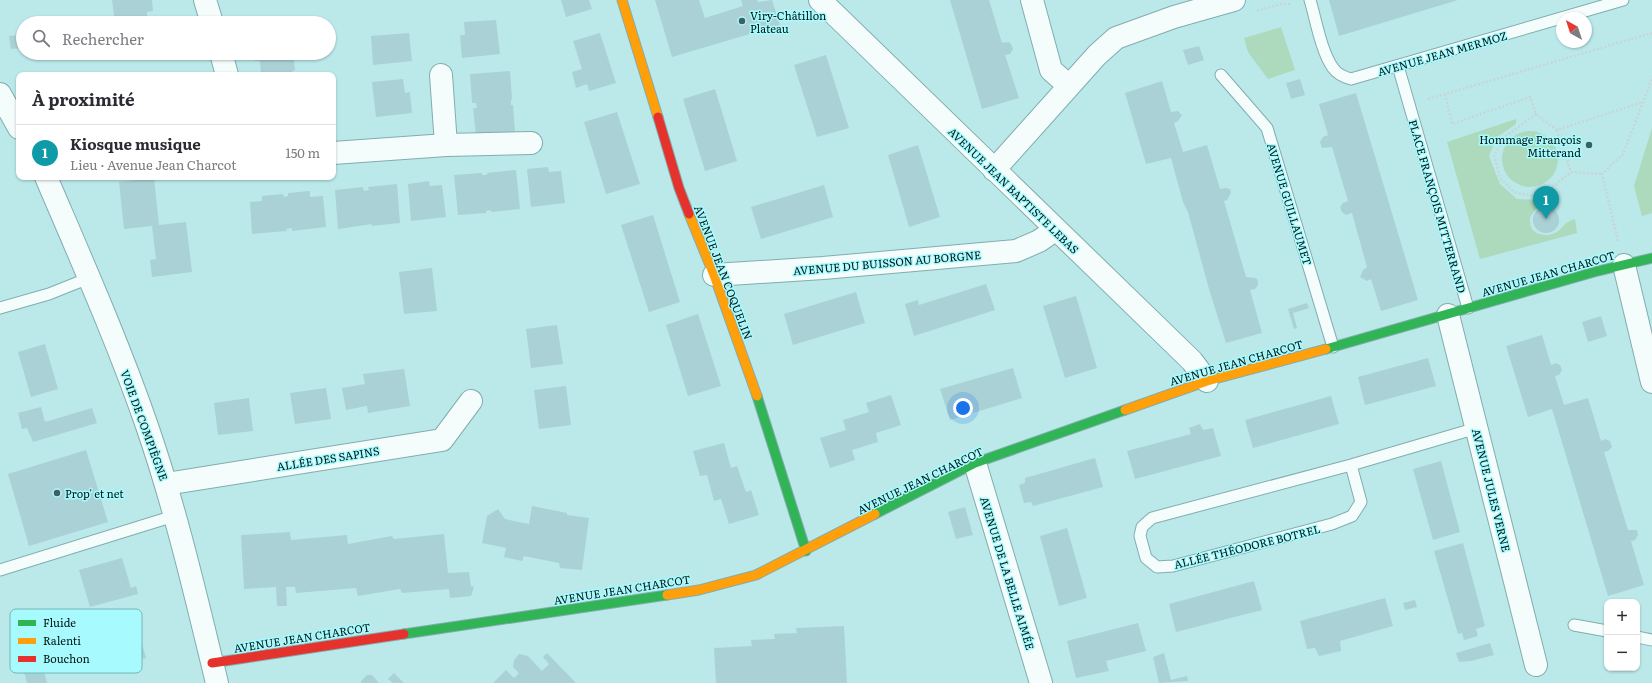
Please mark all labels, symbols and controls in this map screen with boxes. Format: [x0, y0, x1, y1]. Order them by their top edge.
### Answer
place label: Viry-Châtillon Plateau [750, 7, 826, 36]
north arrow [1556, 12, 1592, 48]
search box [16, 16, 336, 60]
marker: Viry-Châtillon Plateau [737, 16, 747, 26]
icon: search [30, 27, 52, 49]
text: Rechercher [62, 27, 144, 50]
street label: AVENUE JEAN MERMOZ [1375, 27, 1509, 79]
text: À proximité [32, 86, 135, 111]
street label: PLACE FRANÇOIS MITTERRAND [1406, 117, 1470, 295]
street label: AVENUE JEAN BAPTISTE LEBAS [945, 123, 1083, 257]
place label: Hommage François Mitterand [1479, 131, 1581, 160]
text: Kiosque musique [70, 132, 201, 155]
marker: Hommage François Mitterand [1584, 140, 1594, 150]
street label: AVENUE GUILLAUMET [1264, 141, 1316, 267]
text: 1 [42, 143, 48, 162]
text: 150 m [285, 143, 320, 162]
text: Lieu · Avenue Jean Charcot [70, 155, 236, 174]
pin: 1 [1533, 186, 1559, 219]
street label: AVENUE JEAN COQUELIN [691, 202, 757, 342]
street label: AVENUE DU BUISSON AU BORGNE [792, 246, 982, 278]
street label: AVENUE JEAN CHARCOT [1479, 246, 1617, 300]
street label: AVENUE JEAN CHARCOT [1167, 335, 1305, 389]
street label: VOIE DE COMPIÈGNE [118, 367, 172, 483]
your location [953, 398, 973, 418]
street label: AVENUE JULES VERNE [1469, 427, 1515, 553]
street label: ALLÉE DES SAPINS [275, 442, 381, 474]
street label: AVENUE JEAN CHARCOT [854, 443, 986, 517]
place label: Prop' et net [65, 485, 124, 501]
marker: Prop' et net [52, 488, 62, 498]
street label: AVENUE DE LA BELLE AIMÉE [977, 494, 1039, 652]
street label: ALLÉE THÉODORE BOTREL [1172, 520, 1322, 572]
street label: AVENUE JEAN CHARCOT [552, 570, 692, 608]
map controls [1604, 599, 1640, 671]
button: + [1604, 599, 1640, 635]
legend [10, 609, 142, 673]
text: Fluide [43, 614, 76, 630]
street label: AVENUE JEAN CHARCOT [232, 618, 372, 656]
text: Ralenti [43, 632, 81, 648]
button: − [1604, 635, 1640, 671]
text: Bouchon [43, 650, 90, 666]

